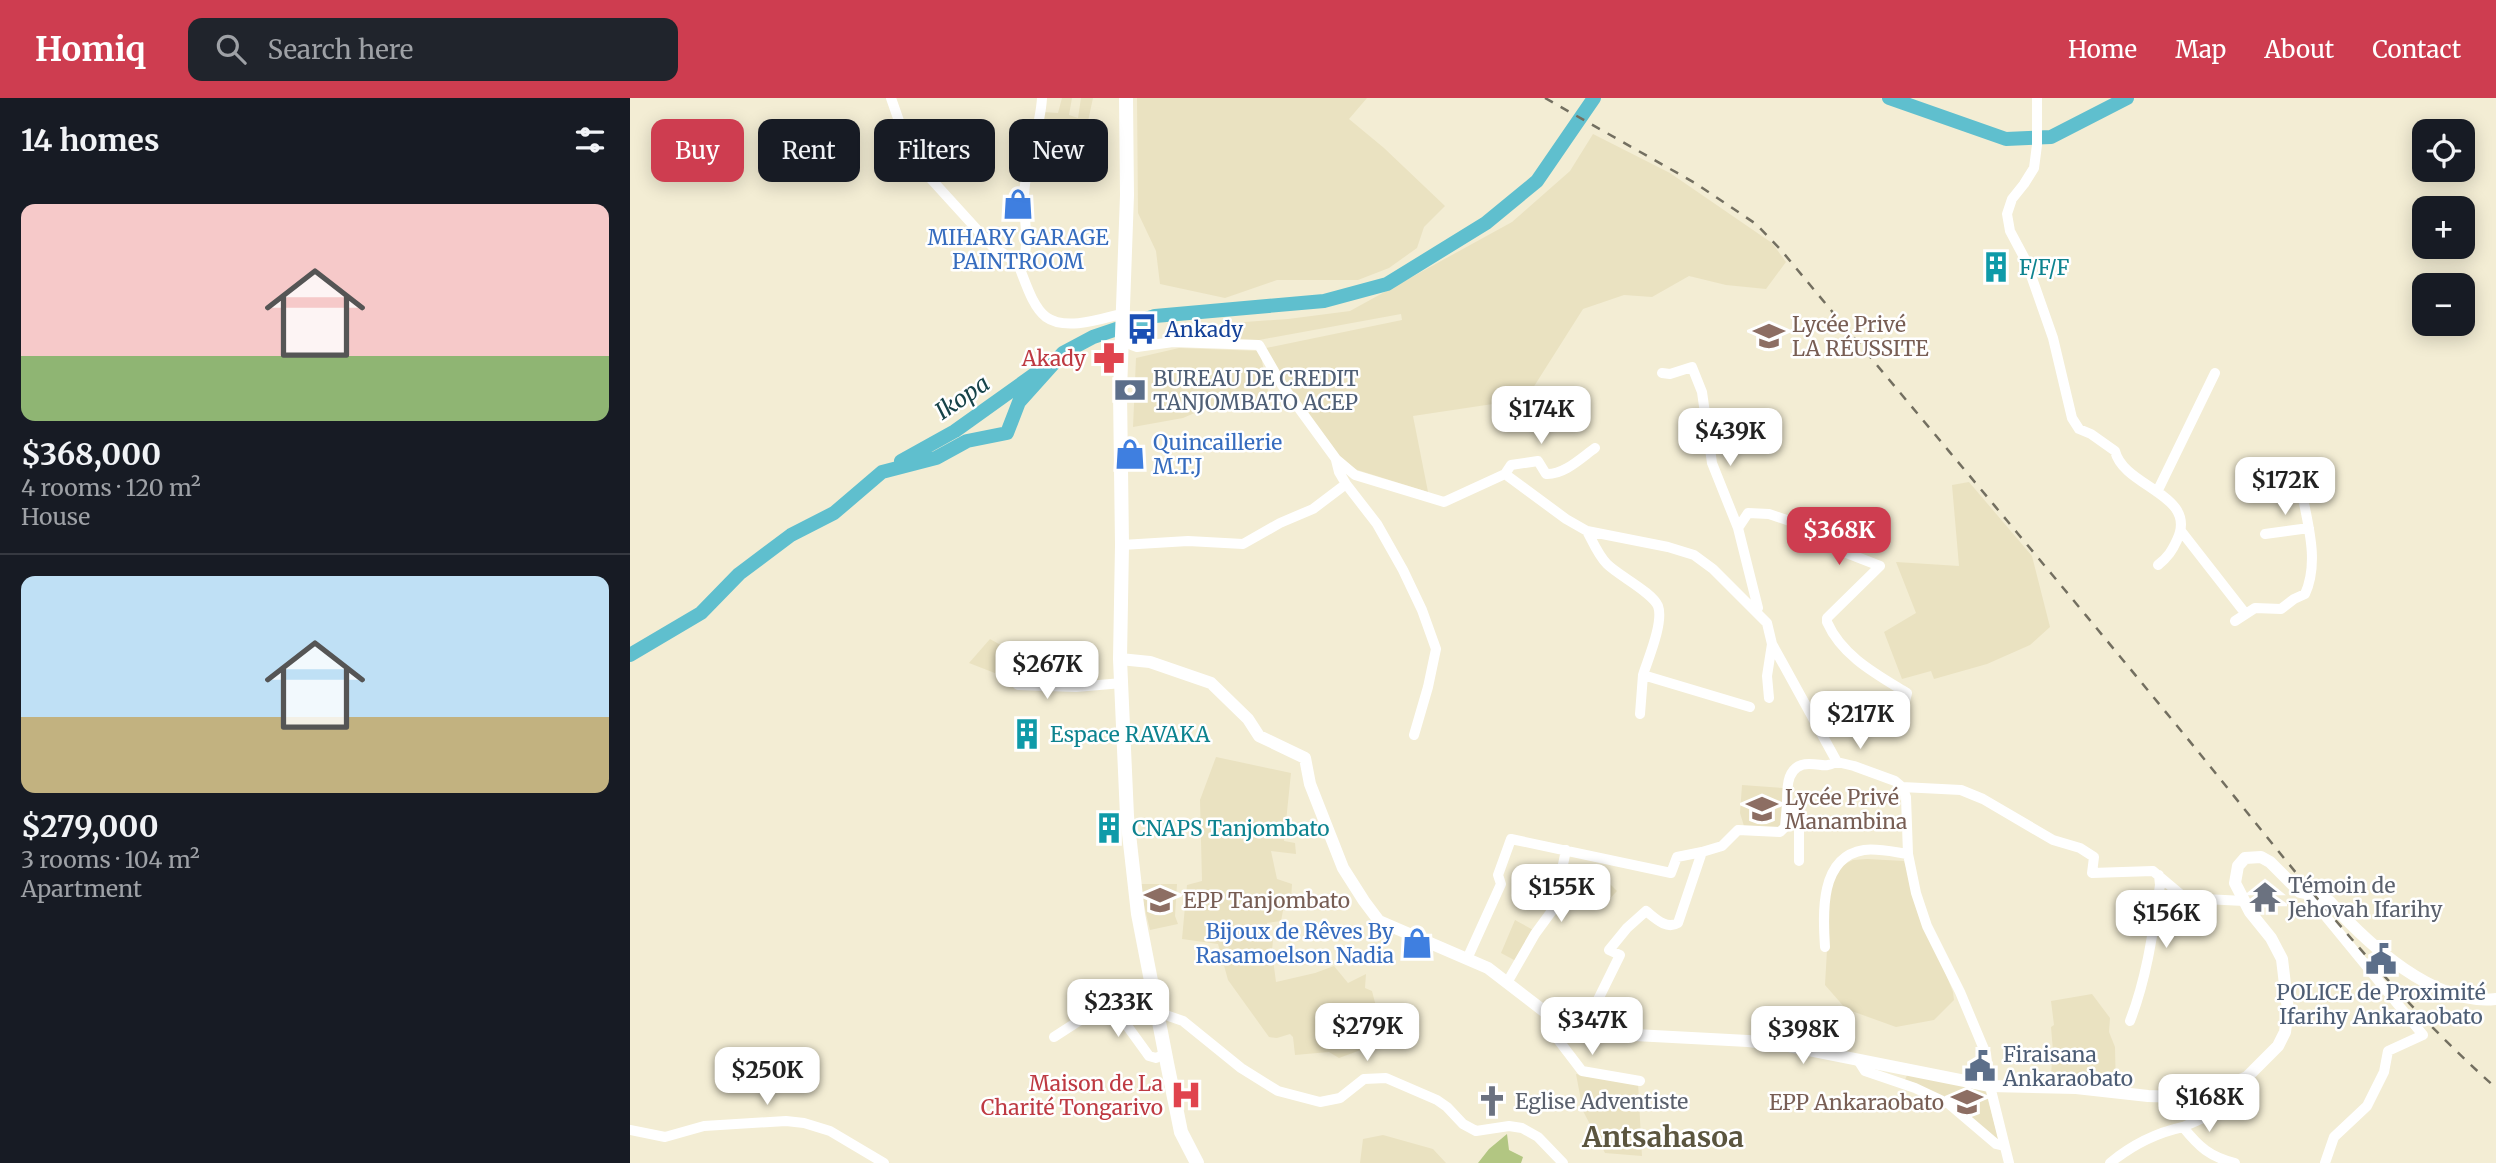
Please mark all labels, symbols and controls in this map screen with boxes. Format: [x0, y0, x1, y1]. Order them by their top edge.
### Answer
search box [188, 18, 678, 81]
text: Homiq [35, 29, 146, 70]
icon: search [212, 30, 250, 68]
text: Search here [268, 33, 413, 66]
text: Home [2068, 34, 2137, 65]
text: Map [2175, 34, 2226, 65]
text: About [2264, 34, 2334, 65]
text: Contact [2372, 34, 2461, 65]
chip: Buy [651, 119, 744, 182]
chip: Rent [758, 119, 860, 182]
chip: Filters [874, 119, 995, 182]
chip: New [1009, 119, 1108, 182]
map controls [2412, 119, 2475, 336]
button: locate [2412, 119, 2475, 182]
text: 14 homes [21, 121, 159, 159]
icon: filters [571, 121, 609, 159]
shop icon: MIHARY GARAGE PAINTROOM [1001, 187, 1035, 221]
button: + [2412, 196, 2475, 259]
place label: MIHARY GARAGE PAINTROOM [927, 224, 1109, 275]
icon: home [252, 250, 378, 376]
building icon: F/F/F [1979, 250, 2013, 284]
place label: F/F/F [2019, 254, 2069, 281]
button: − [2412, 273, 2475, 336]
place label: Lycée Privé LA RÉUSSITE [1792, 311, 1929, 362]
bus stop icon: Ankady [1125, 312, 1159, 346]
place label: Ankady [1164, 316, 1244, 343]
school or university icon: Lycée Privé LA RÉUSSITE [1752, 319, 1786, 353]
pharmacy icon: Akady [1092, 341, 1126, 375]
place label: Akady [1021, 345, 1087, 372]
place label: BUREAU DE CREDIT TANJOMBATO ACEP [1153, 365, 1359, 416]
water label: Ikopa [929, 368, 995, 426]
bank icon: BUREAU DE CREDIT TANJOMBATO ACEP [1113, 373, 1147, 407]
pin: $174K [1492, 386, 1590, 446]
text: $174K [1508, 394, 1574, 423]
pin: $439K [1681, 408, 1779, 468]
text: $439K [1694, 416, 1766, 445]
place label: Quincaillerie M.T.J [1153, 429, 1282, 480]
text: $368,000 [21, 435, 161, 473]
shop icon: Quincaillerie M.T.J [1113, 437, 1147, 471]
pin: $172K [2236, 458, 2334, 517]
text: $172K [2251, 465, 2319, 494]
text: 4 rooms · 120 m² [21, 473, 201, 502]
text: House [21, 502, 90, 531]
pin: $368K [1790, 508, 1888, 567]
text: $368K [1803, 515, 1875, 544]
icon: home [252, 622, 378, 748]
pin: $267K [998, 642, 1096, 701]
text: $267K [1012, 649, 1082, 678]
pin: $217K [1811, 692, 1909, 751]
text: $217K [1826, 699, 1894, 728]
building icon: Espace RAVAKA [1010, 717, 1044, 751]
place label: Espace RAVAKA [1050, 721, 1210, 748]
place label: Lycée Privé Manambina [1785, 784, 1907, 835]
school or university icon: Lycée Privé Manambina [1745, 792, 1779, 826]
text: $279,000 [21, 807, 159, 845]
building icon: CNAPS Tanjombato [1092, 811, 1126, 845]
place label: CNAPS Tanjombato [1132, 815, 1329, 842]
text: 3 rooms · 104 m² [21, 845, 200, 874]
pin: $155K [1512, 864, 1610, 924]
text: $155K [1527, 872, 1595, 901]
place label: Témoin de Jehovah Ifarihy [2287, 872, 2443, 923]
text: Apartment [21, 874, 142, 903]
temple icon: Témoin de Jehovah Ifarihy [2248, 880, 2282, 914]
school or university icon: EPP Tanjombato [1143, 883, 1177, 917]
place label: EPP Tanjombato [1183, 887, 1350, 914]
pin: $156K [2117, 890, 2215, 950]
text: $156K [2132, 898, 2200, 927]
place label: Bijoux de Rêves By Rasamoelson Nadia [1195, 918, 1395, 969]
shop icon: Bijoux de Rêves By Rasamoelson Nadia [1400, 926, 1434, 960]
public building icon: POLICE de Proximité Ifarihy Ankaraobato [2364, 942, 2398, 976]
pin: $233K [1069, 979, 1167, 1039]
place label: POLICE de Proximité Ifarihy Ankaraobato [2276, 979, 2486, 1030]
text: $233K [1083, 987, 1153, 1016]
pin: $347K [1543, 998, 1641, 1057]
pin: $279K [1318, 1004, 1416, 1063]
text: $347K [1557, 1005, 1627, 1034]
pin: $398K [1754, 1006, 1852, 1066]
text: $279K [1331, 1011, 1403, 1040]
text: $398K [1767, 1014, 1839, 1043]
place label: Firaisana Ankaraobato [2002, 1041, 2133, 1092]
pin: $250K [718, 1048, 816, 1107]
public building icon: Firaisana Ankaraobato [1963, 1049, 1997, 1083]
text: $250K [731, 1055, 803, 1084]
place label: Maison de La Charité Tongarivo [981, 1070, 1163, 1121]
pin: $168K [2160, 1074, 2258, 1134]
hospital icon: Maison de La Charité Tongarivo [1169, 1078, 1203, 1112]
text: $168K [2174, 1082, 2244, 1111]
church icon: Eglise Adventiste [1475, 1084, 1509, 1118]
school or university icon: EPP Ankaraobato [1950, 1085, 1984, 1119]
place label: Eglise Adventiste [1515, 1088, 1688, 1115]
place label: EPP Ankaraobato [1769, 1089, 1944, 1116]
district label: Antsahasoa [1581, 1119, 1744, 1155]

